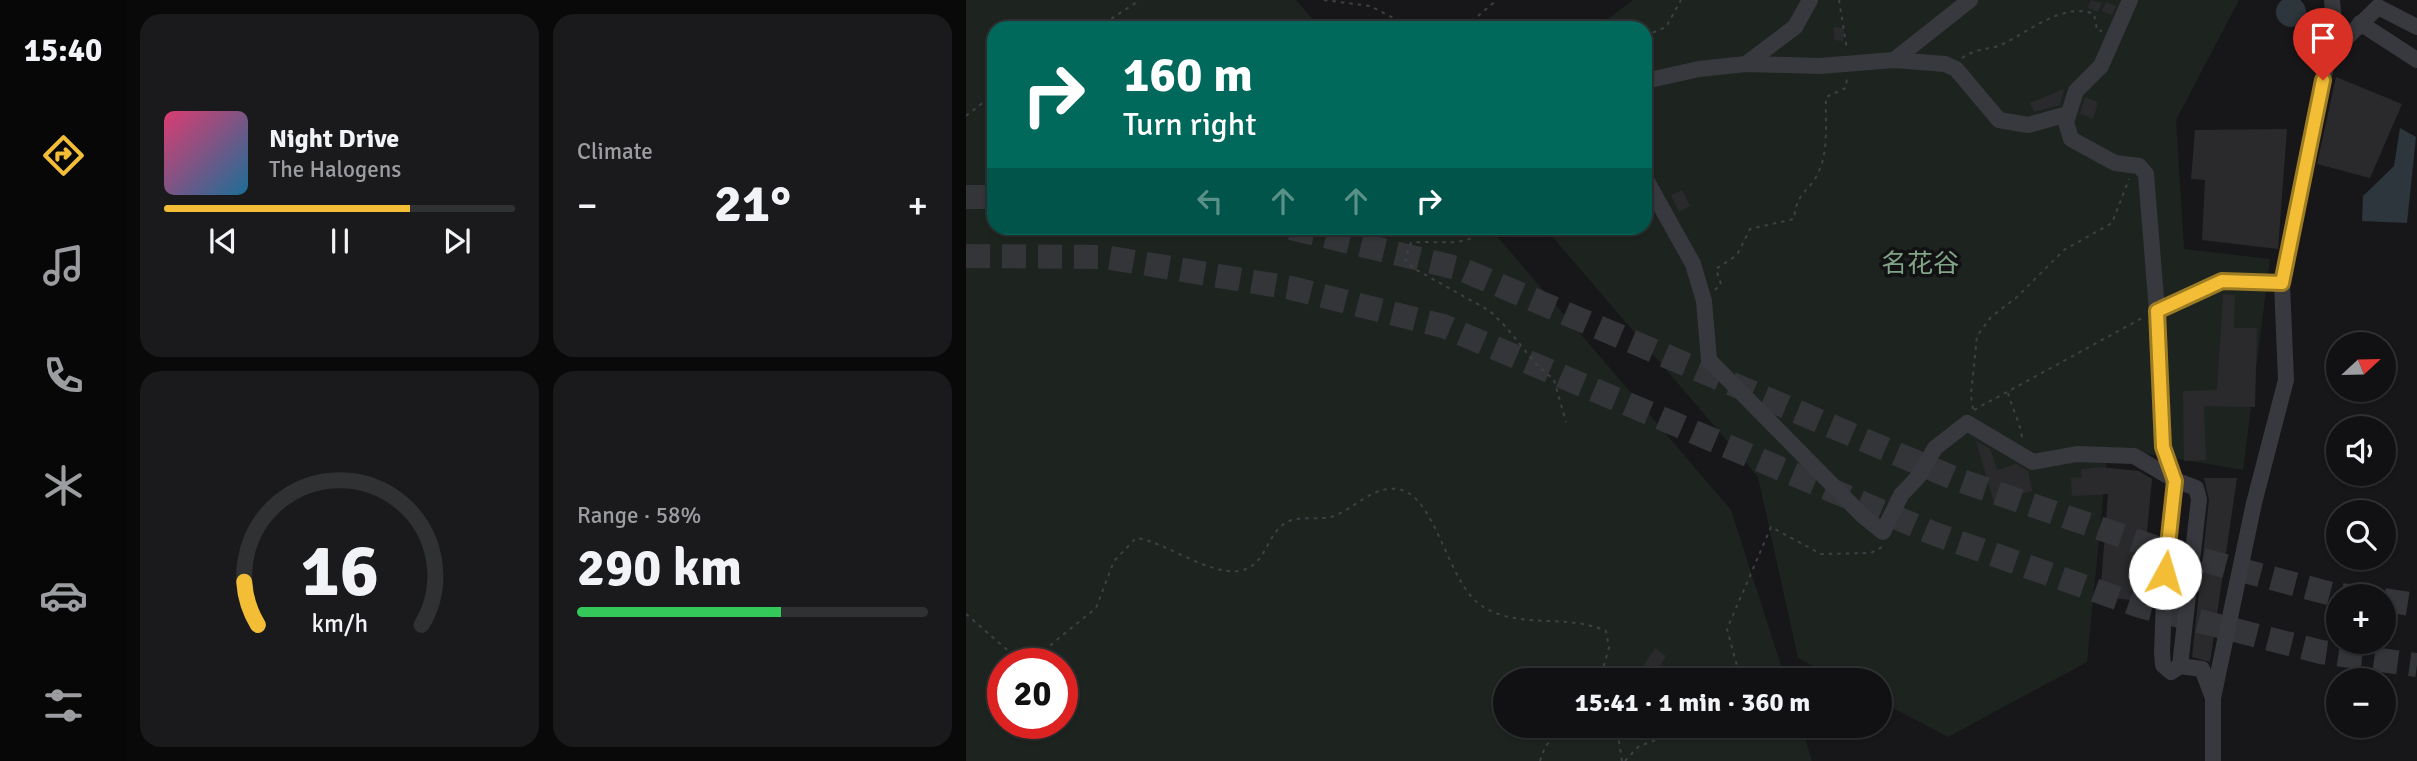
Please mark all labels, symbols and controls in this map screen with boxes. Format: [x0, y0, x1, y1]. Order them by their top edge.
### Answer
pin [2293, 8, 2353, 80]
icon: arrive [2304, 19, 2342, 57]
text: 15:40 [24, 31, 102, 70]
text: 160 m [1123, 45, 1253, 105]
icon: right [1008, 49, 1099, 140]
text: Turn right [1123, 105, 1256, 144]
text: Night Drive [269, 123, 399, 155]
icon: directions [39, 131, 88, 180]
text: Climate [577, 137, 653, 166]
text: The Halogens [269, 155, 401, 184]
text: 21° [714, 172, 791, 236]
text: − [577, 182, 598, 229]
text: + [907, 182, 928, 229]
icon: left [1191, 182, 1229, 220]
icon: ahead [1264, 182, 1302, 220]
icon: ahead [1337, 182, 1375, 220]
icon: right [1410, 182, 1448, 220]
icon: previous [204, 222, 242, 260]
icon: pause [321, 222, 359, 260]
icon: next [438, 222, 476, 260]
icon: music [39, 241, 88, 290]
park label: 名花谷 [1881, 248, 1959, 280]
north arrow [2326, 332, 2396, 402]
map controls [2326, 332, 2396, 738]
icon: phone [39, 351, 88, 400]
button: sound [2326, 416, 2396, 486]
icon: climate [39, 461, 88, 510]
button: search [2326, 500, 2396, 570]
text: Range · 58% [577, 501, 701, 530]
text: 16 [300, 527, 379, 616]
text: 290 km [577, 536, 742, 600]
position arrow [2128, 536, 2202, 610]
icon: car [39, 571, 88, 620]
button: + [2326, 584, 2396, 654]
text: km/h [311, 608, 368, 639]
speed limit sign: 20 [987, 648, 1078, 739]
button: − [2326, 668, 2396, 738]
icon: filters [39, 681, 88, 730]
text: 15:41 · 1 min · 360 m [1575, 687, 1810, 719]

